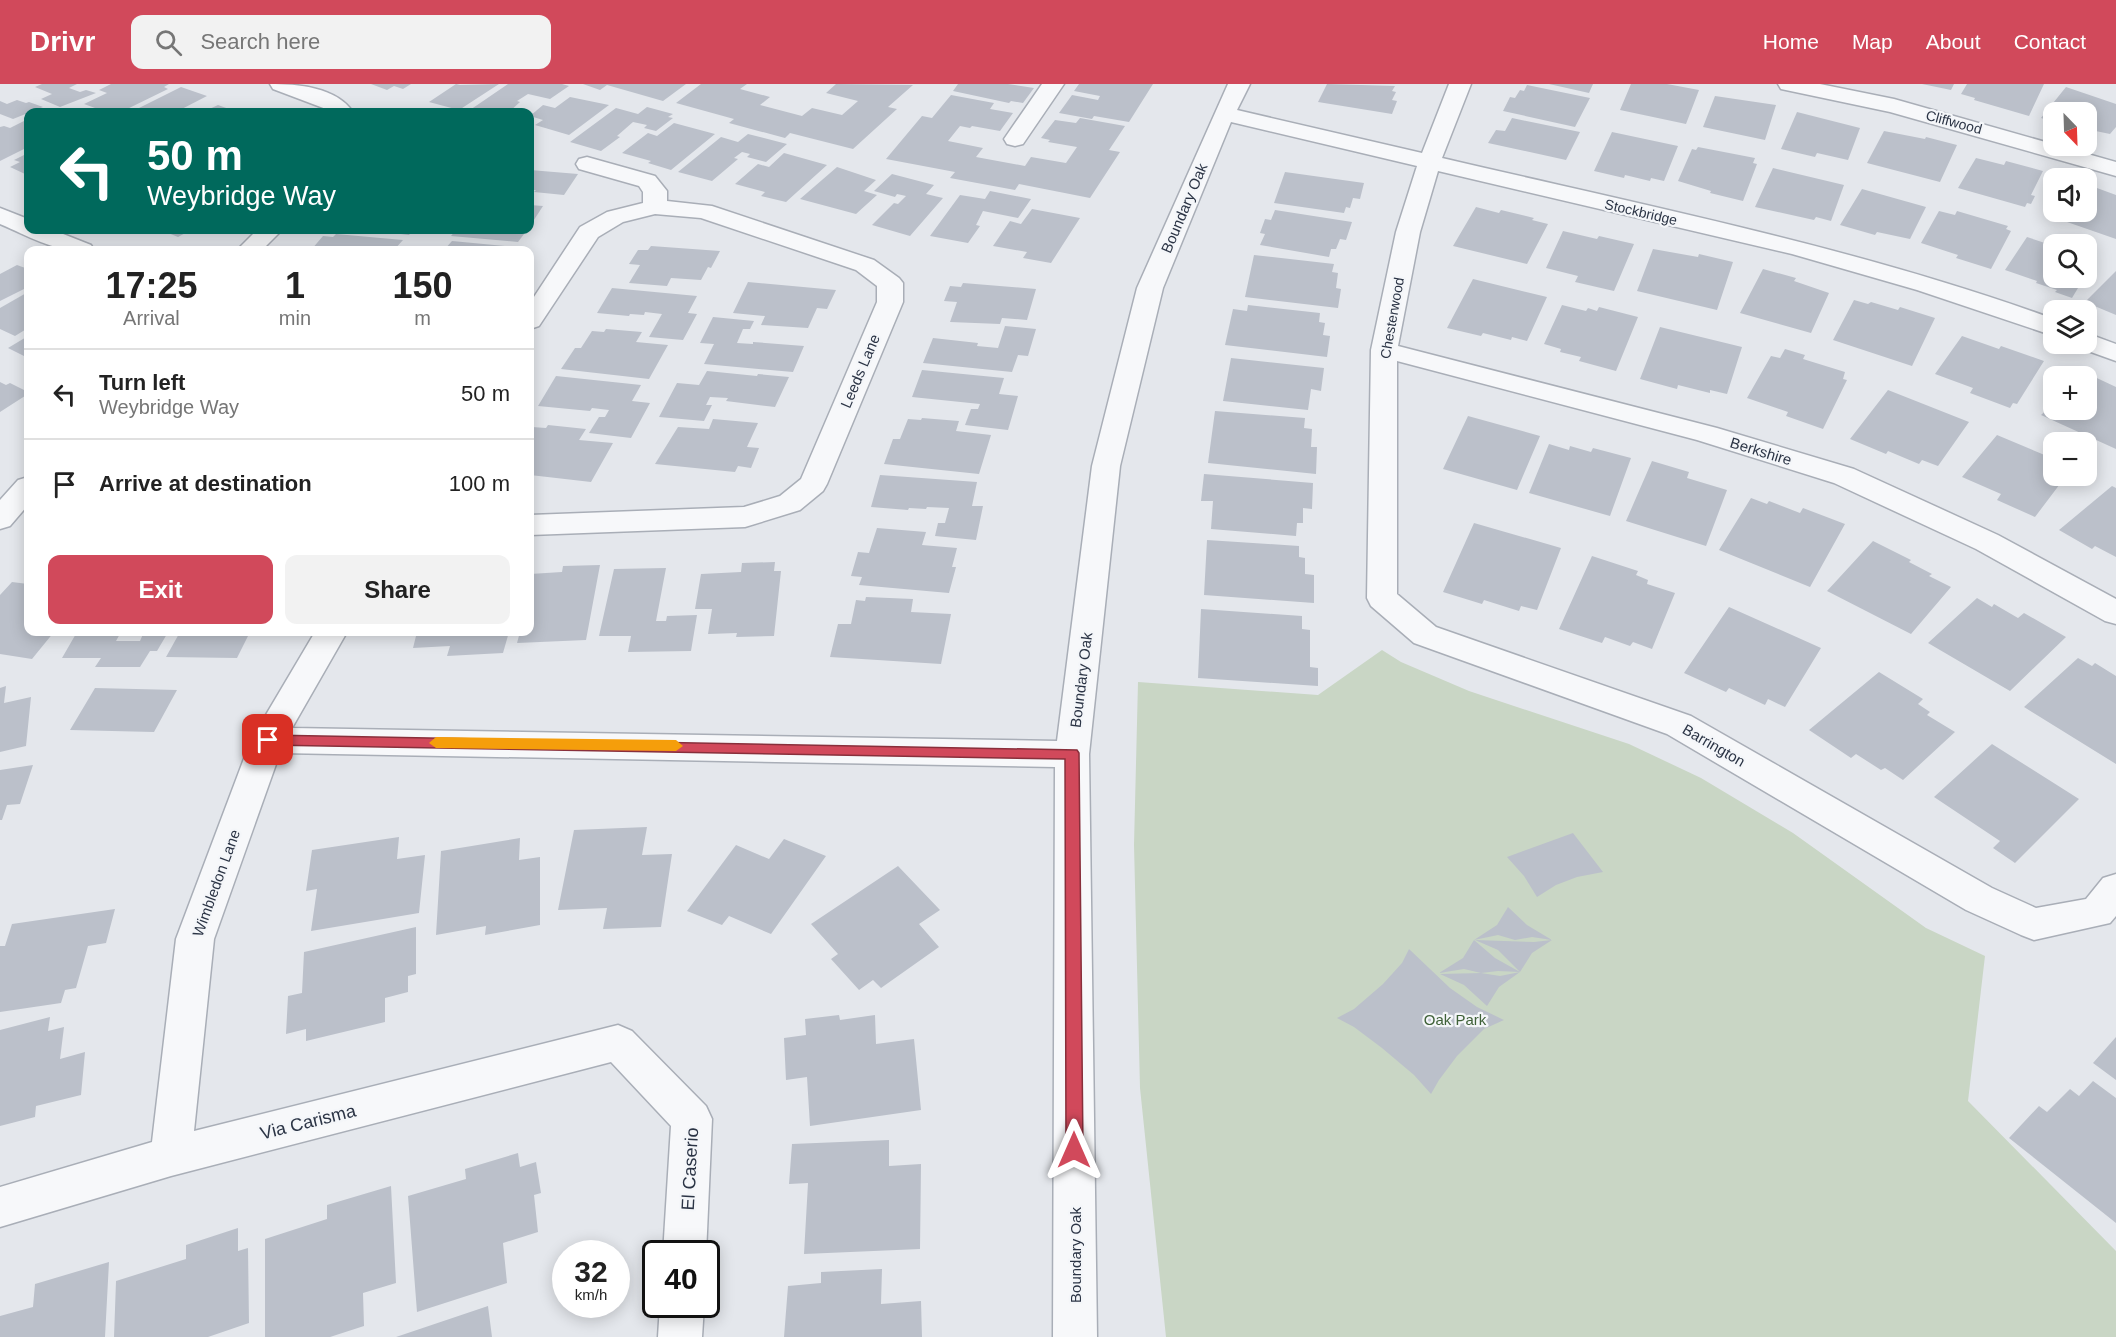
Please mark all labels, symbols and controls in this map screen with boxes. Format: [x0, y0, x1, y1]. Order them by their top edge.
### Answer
search box [131, 15, 551, 69]
text: Drivr [30, 26, 95, 57]
icon: search [152, 26, 185, 59]
text: Search here [200, 29, 320, 54]
text: Home [1763, 30, 1819, 53]
text: Map [1852, 30, 1893, 53]
text: About [1926, 30, 1981, 53]
text: Contact [2014, 30, 2086, 53]
north arrow [2043, 102, 2097, 156]
map controls [2043, 102, 2097, 486]
street label: Cliffwood [1924, 107, 1984, 137]
icon: left [48, 132, 126, 210]
text: 50 m [147, 132, 243, 179]
street label: Boundary Oak [1157, 160, 1211, 255]
button: sound [2043, 168, 2097, 222]
text: Weybridge Way [147, 181, 336, 211]
street label: Stockbridge [1603, 196, 1679, 228]
button: search [2043, 234, 2097, 288]
text: 17:25 [105, 265, 197, 306]
text: 1 [285, 265, 305, 306]
text: 150 [392, 265, 453, 306]
street label: Chesterwood [1377, 276, 1407, 360]
button: layers [2043, 300, 2097, 354]
text: Arrival [123, 307, 180, 329]
text: min [279, 307, 311, 329]
text: m [414, 307, 431, 329]
street label: Leeds Lane [837, 332, 883, 410]
button: + [2043, 366, 2097, 420]
text: Turn left [99, 370, 185, 395]
icon: left [48, 378, 81, 411]
text: 50 m [461, 381, 510, 406]
text: Weybridge Way [99, 396, 239, 418]
button: − [2043, 432, 2097, 486]
street label: Berkshire [1728, 434, 1794, 468]
icon: arrive [48, 468, 81, 501]
text: Arrive at destination [99, 471, 312, 496]
text: 100 m [449, 471, 510, 496]
button: Exit [48, 555, 273, 624]
button: Share [285, 555, 510, 624]
street label: Boundary Oak [1067, 631, 1095, 729]
pin [242, 714, 293, 765]
street label: Barrington [1680, 720, 1748, 770]
icon: arrive [251, 723, 284, 756]
street label: Wimbledon Lane [189, 827, 243, 939]
park label: Oak Park [1424, 1011, 1487, 1028]
street label: Via Carisma [258, 1100, 359, 1144]
position arrow [1042, 1118, 1106, 1182]
street label: El Caserio [678, 1127, 702, 1211]
street label: Boundary Oak [1067, 1207, 1084, 1303]
speed limit sign: 40 [642, 1240, 720, 1318]
text: 32 [574, 1255, 608, 1288]
text: km/h [575, 1286, 607, 1303]

